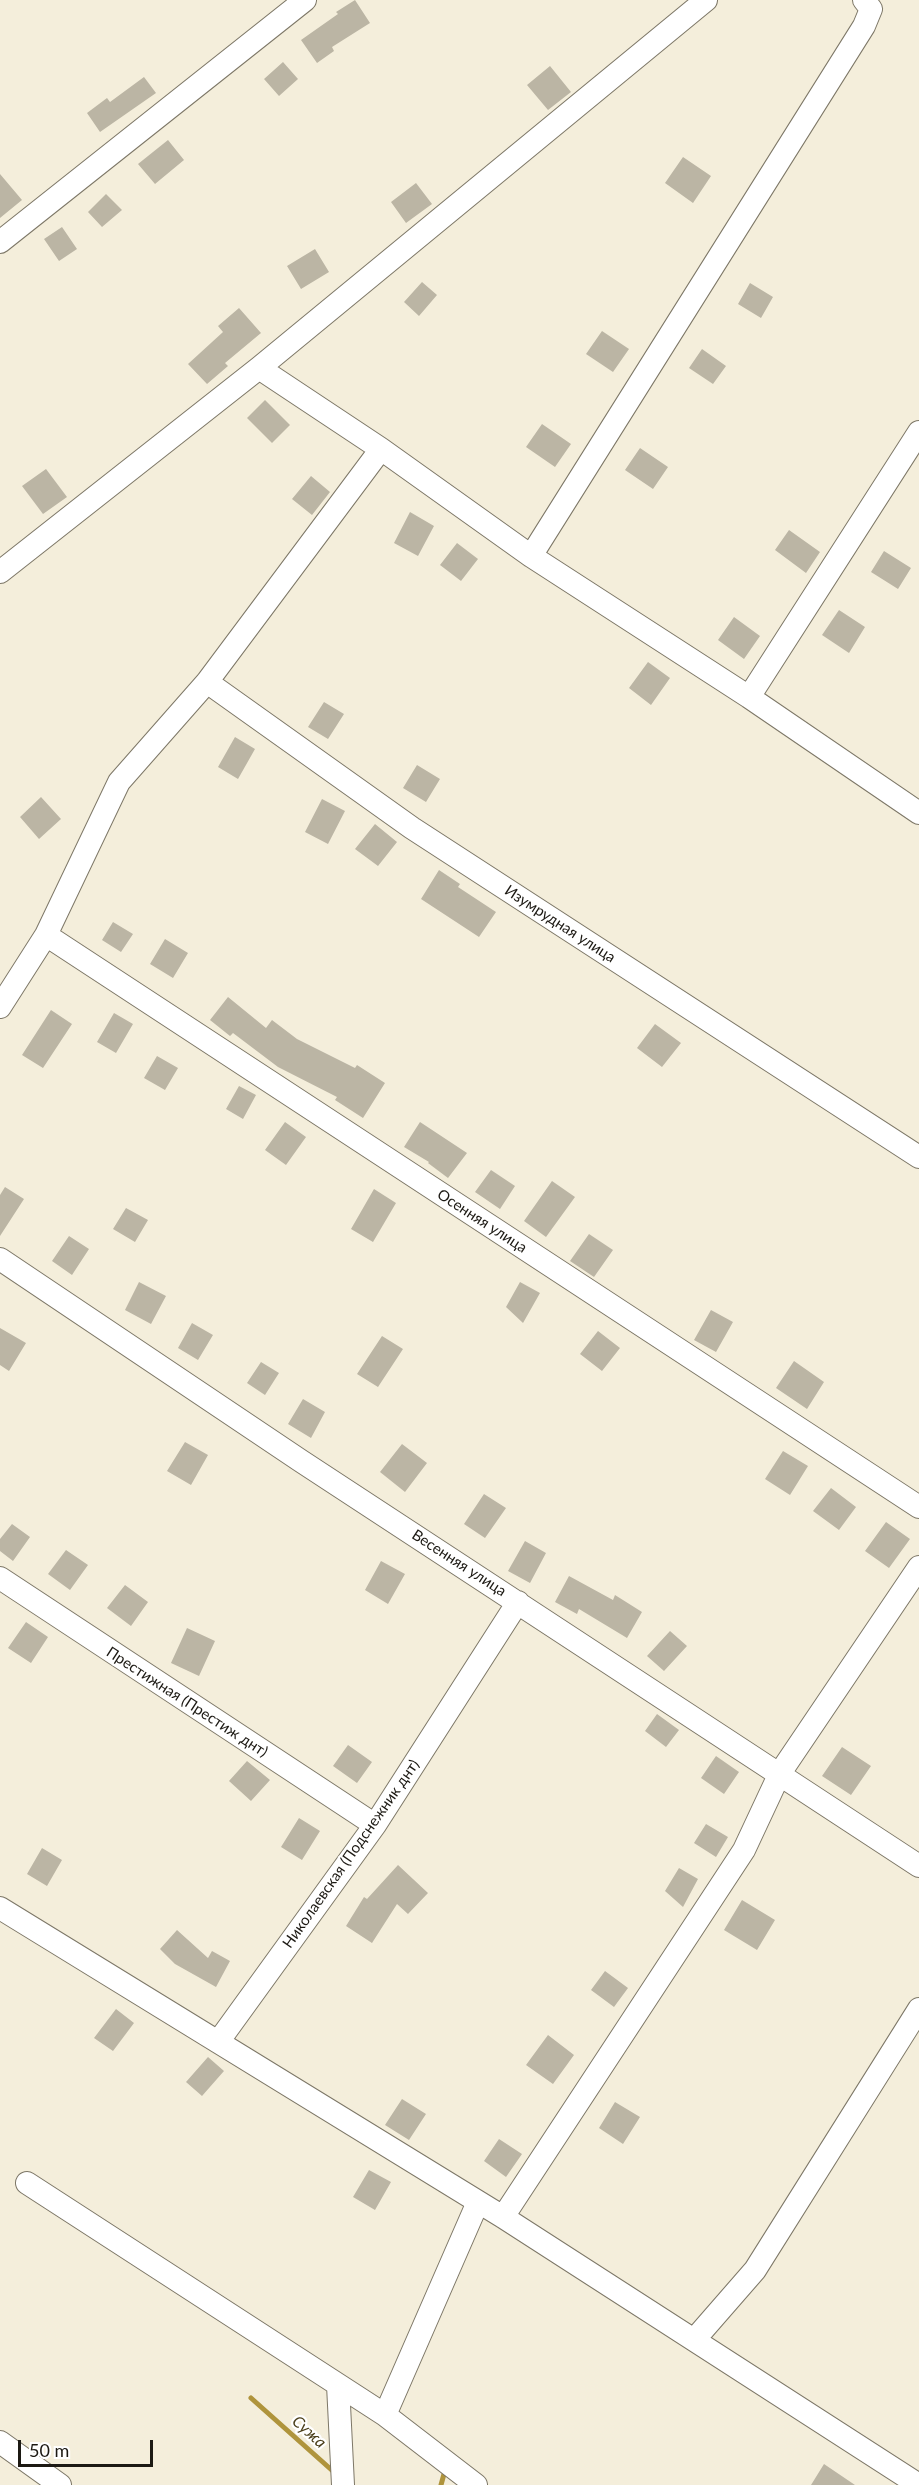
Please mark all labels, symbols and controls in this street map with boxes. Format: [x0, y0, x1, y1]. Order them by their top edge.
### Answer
street label: Изумрудная улица [501, 881, 619, 967]
street label: Осенняя улица [434, 1185, 530, 1257]
street label: Весенняя улица [408, 1526, 510, 1600]
street label: Престижная (Престиж днт) [103, 1643, 271, 1761]
street label: Николаевская (Подснежник днт) [279, 1756, 423, 1952]
water label: Сужа [288, 2412, 330, 2452]
scale bar [21, 2428, 156, 2466]
text: 50 m [29, 2439, 69, 2461]

